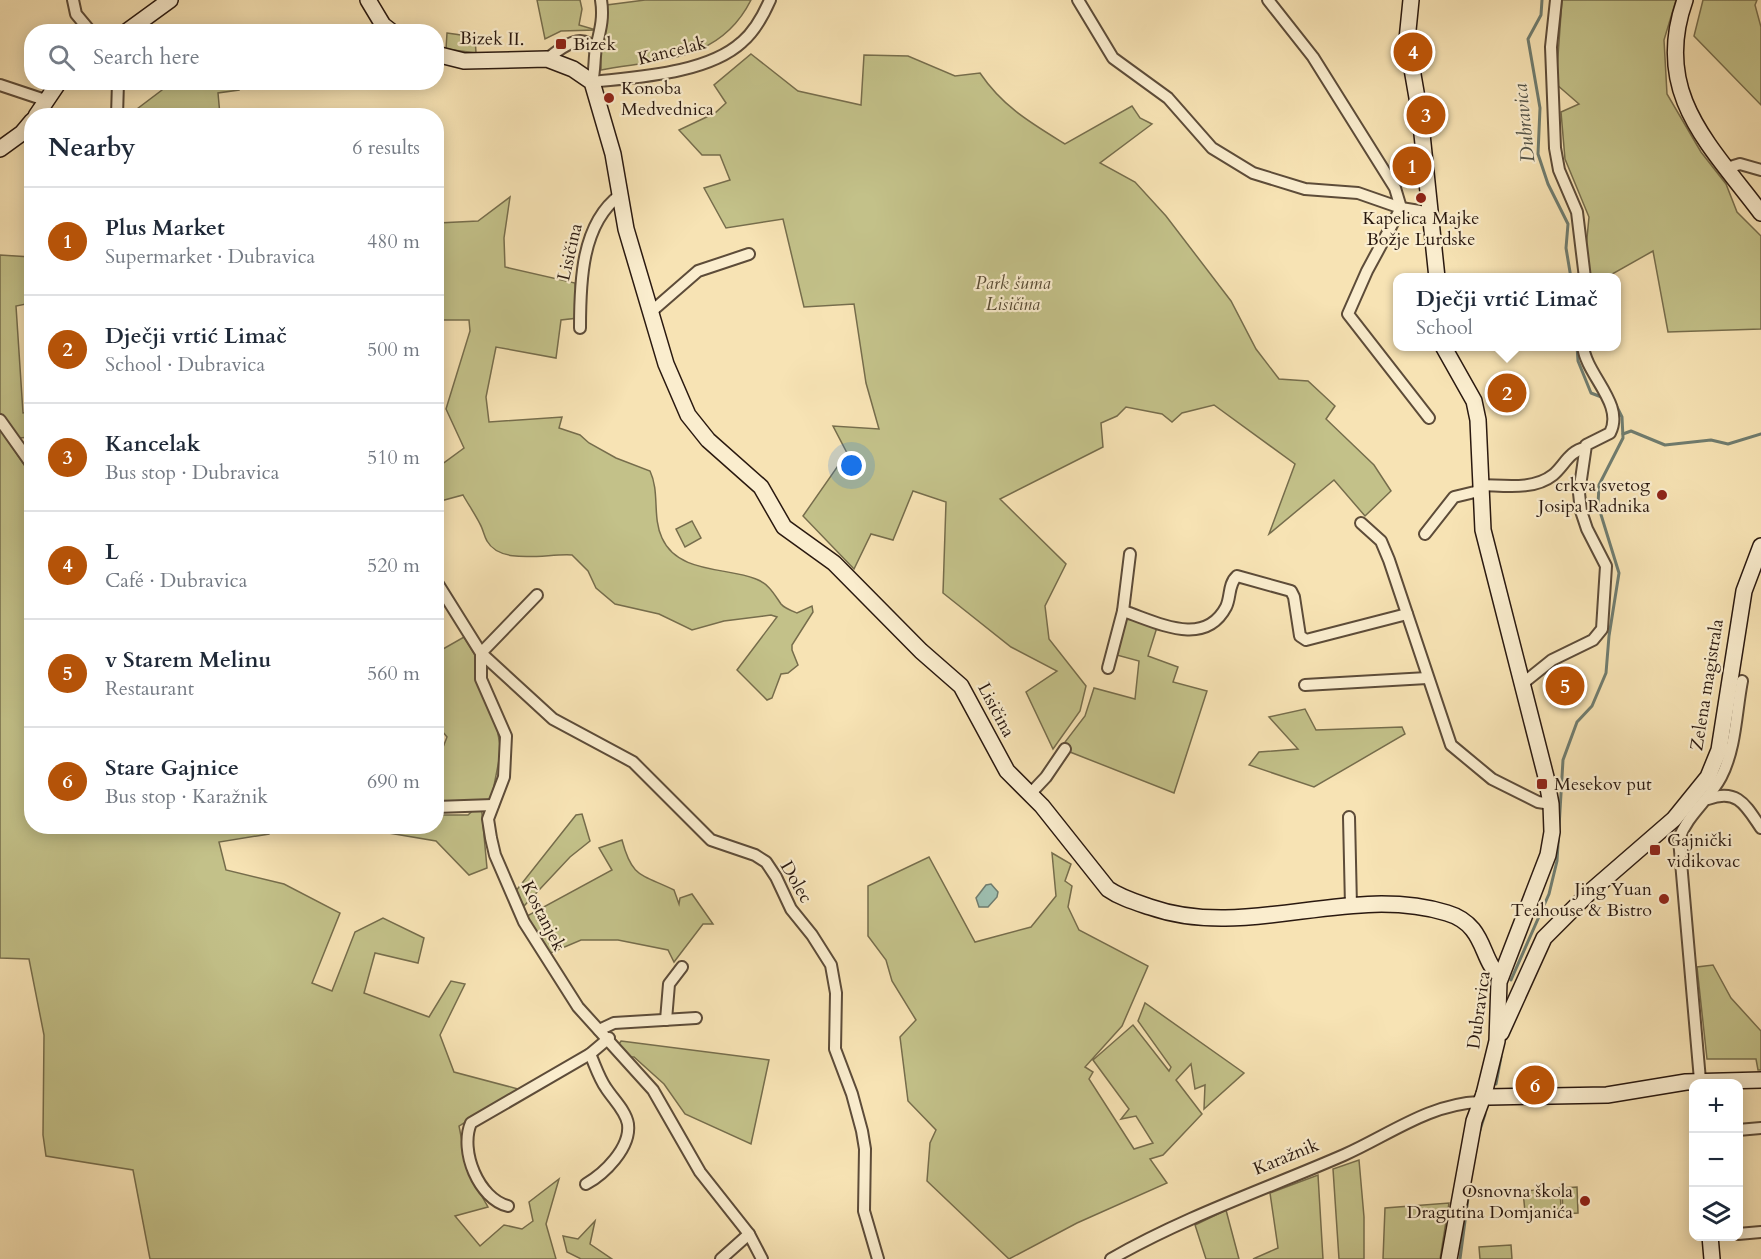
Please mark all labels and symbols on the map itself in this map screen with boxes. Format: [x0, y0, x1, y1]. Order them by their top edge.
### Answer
street label: Bizek II. [459, 26, 525, 52]
pin: 4 [1394, 29, 1432, 74]
street label: Kancelak [635, 30, 709, 72]
place label: Bizek [573, 32, 617, 57]
marker: Bizek [554, 37, 568, 51]
place label: Konoba Medvednica [621, 76, 714, 122]
water label: Dubravica [1506, 82, 1542, 164]
marker: Konoba Medvednica [602, 91, 616, 105]
pin: 3 [1406, 92, 1446, 138]
pin: 1 [1392, 144, 1432, 188]
marker: Kapelica Majke Božje Lurdske [1414, 191, 1428, 205]
place label: Kapelica Majke Božje Lurdske [1363, 206, 1480, 252]
street label: Lisičina [551, 221, 589, 283]
park label: Park šuma Lisičina [975, 271, 1051, 317]
pin: 2 [1488, 370, 1526, 416]
your location [837, 451, 866, 480]
place label: crkva svetog Josipa Radnika [1535, 473, 1651, 519]
marker: crkva svetog Josipa Radnika [1655, 488, 1669, 502]
street label: Zelena magistrala [1684, 617, 1730, 753]
pin: 5 [1546, 664, 1584, 708]
street label: Lisičina [971, 678, 1021, 742]
place label: Mesekov put [1554, 772, 1652, 797]
marker: Mesekov put [1535, 777, 1549, 791]
place label: Gajnički vidikovac [1667, 828, 1740, 874]
marker: Gajnički vidikovac [1648, 843, 1662, 857]
street label: Dolec [774, 856, 818, 908]
street label: Kostanjek [515, 877, 571, 956]
place label: Jing Yuan Teahouse & Bistro [1511, 877, 1653, 923]
marker: Jing Yuan Teahouse & Bistro [1657, 892, 1671, 906]
street label: Dubravica [1461, 969, 1497, 1051]
pin: 6 [1516, 1062, 1555, 1108]
street label: Karažnik [1250, 1132, 1323, 1181]
place label: Osnovna škola Dragutina Domjanića [1407, 1179, 1573, 1225]
marker: Osnovna škola Dragutina Domjanića [1578, 1194, 1592, 1208]

